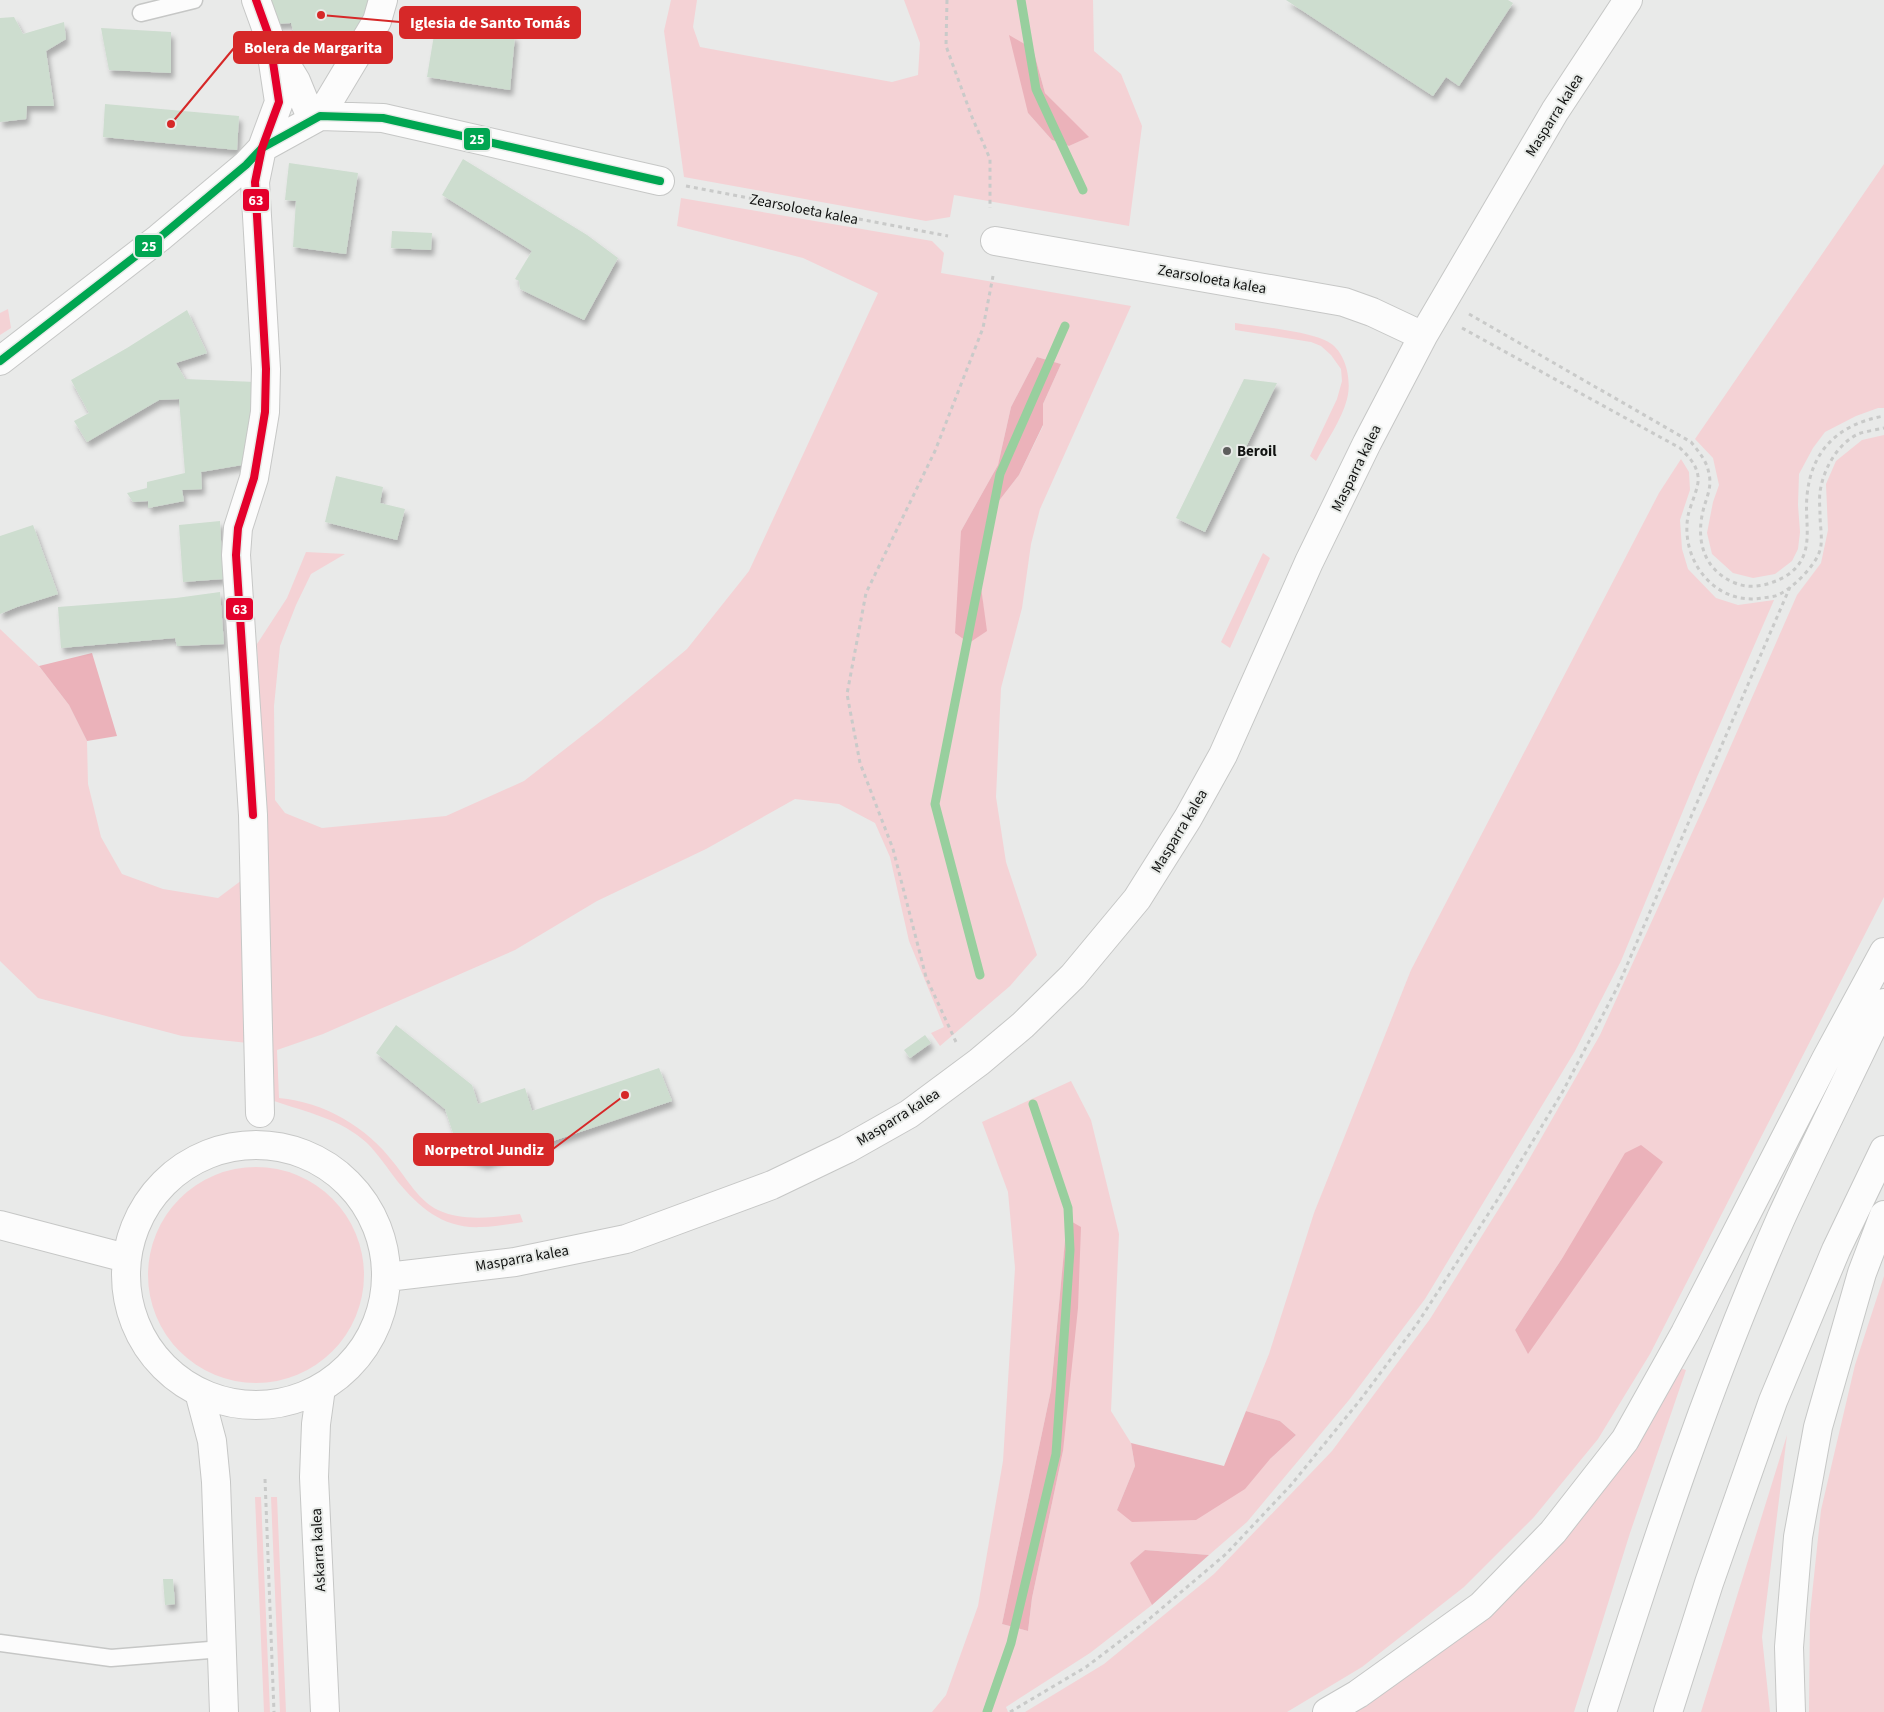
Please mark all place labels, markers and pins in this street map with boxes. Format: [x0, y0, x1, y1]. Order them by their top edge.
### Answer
callout: Iglesia de Santo Tomás [400, 7, 580, 38]
callout: Bolera de Margarita [234, 32, 392, 63]
place label: Beroil [1237, 441, 1277, 462]
marker: Beroil [1221, 445, 1233, 457]
callout: Norpetrol Jundiz [414, 1134, 553, 1165]

